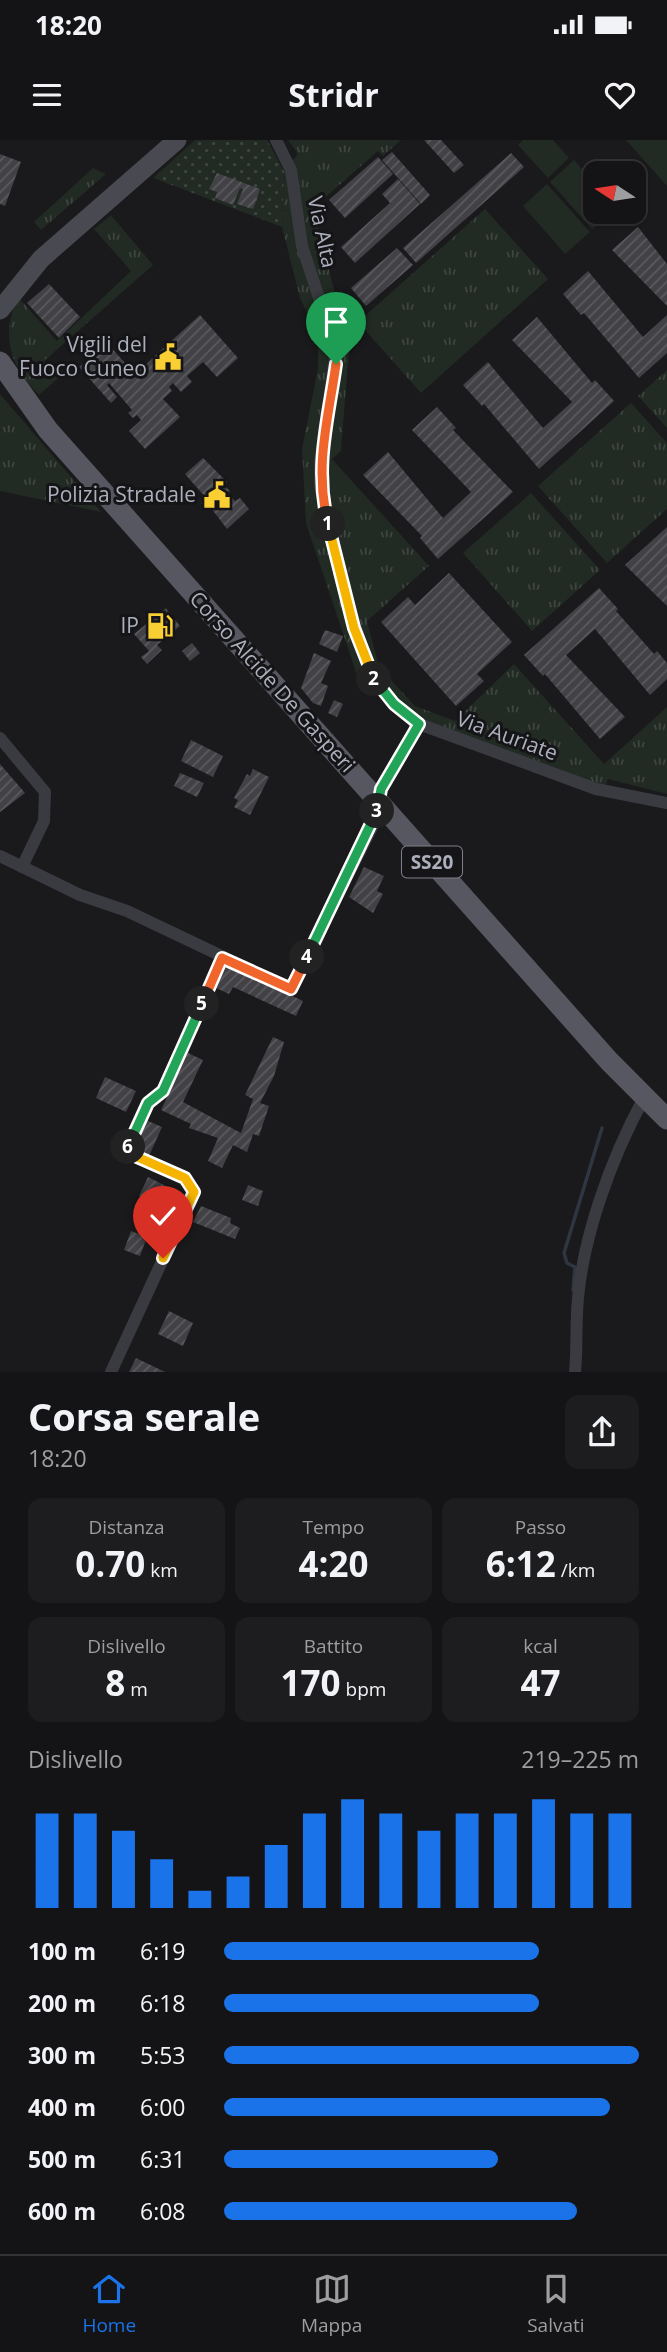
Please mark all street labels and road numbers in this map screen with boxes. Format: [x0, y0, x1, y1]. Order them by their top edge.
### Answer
street label: Via Alta [302, 193, 344, 270]
street label: Corso Alcide De Gasperi [184, 585, 362, 778]
street label: Via Auriate [453, 704, 562, 766]
road number: SS20 [402, 846, 462, 877]

